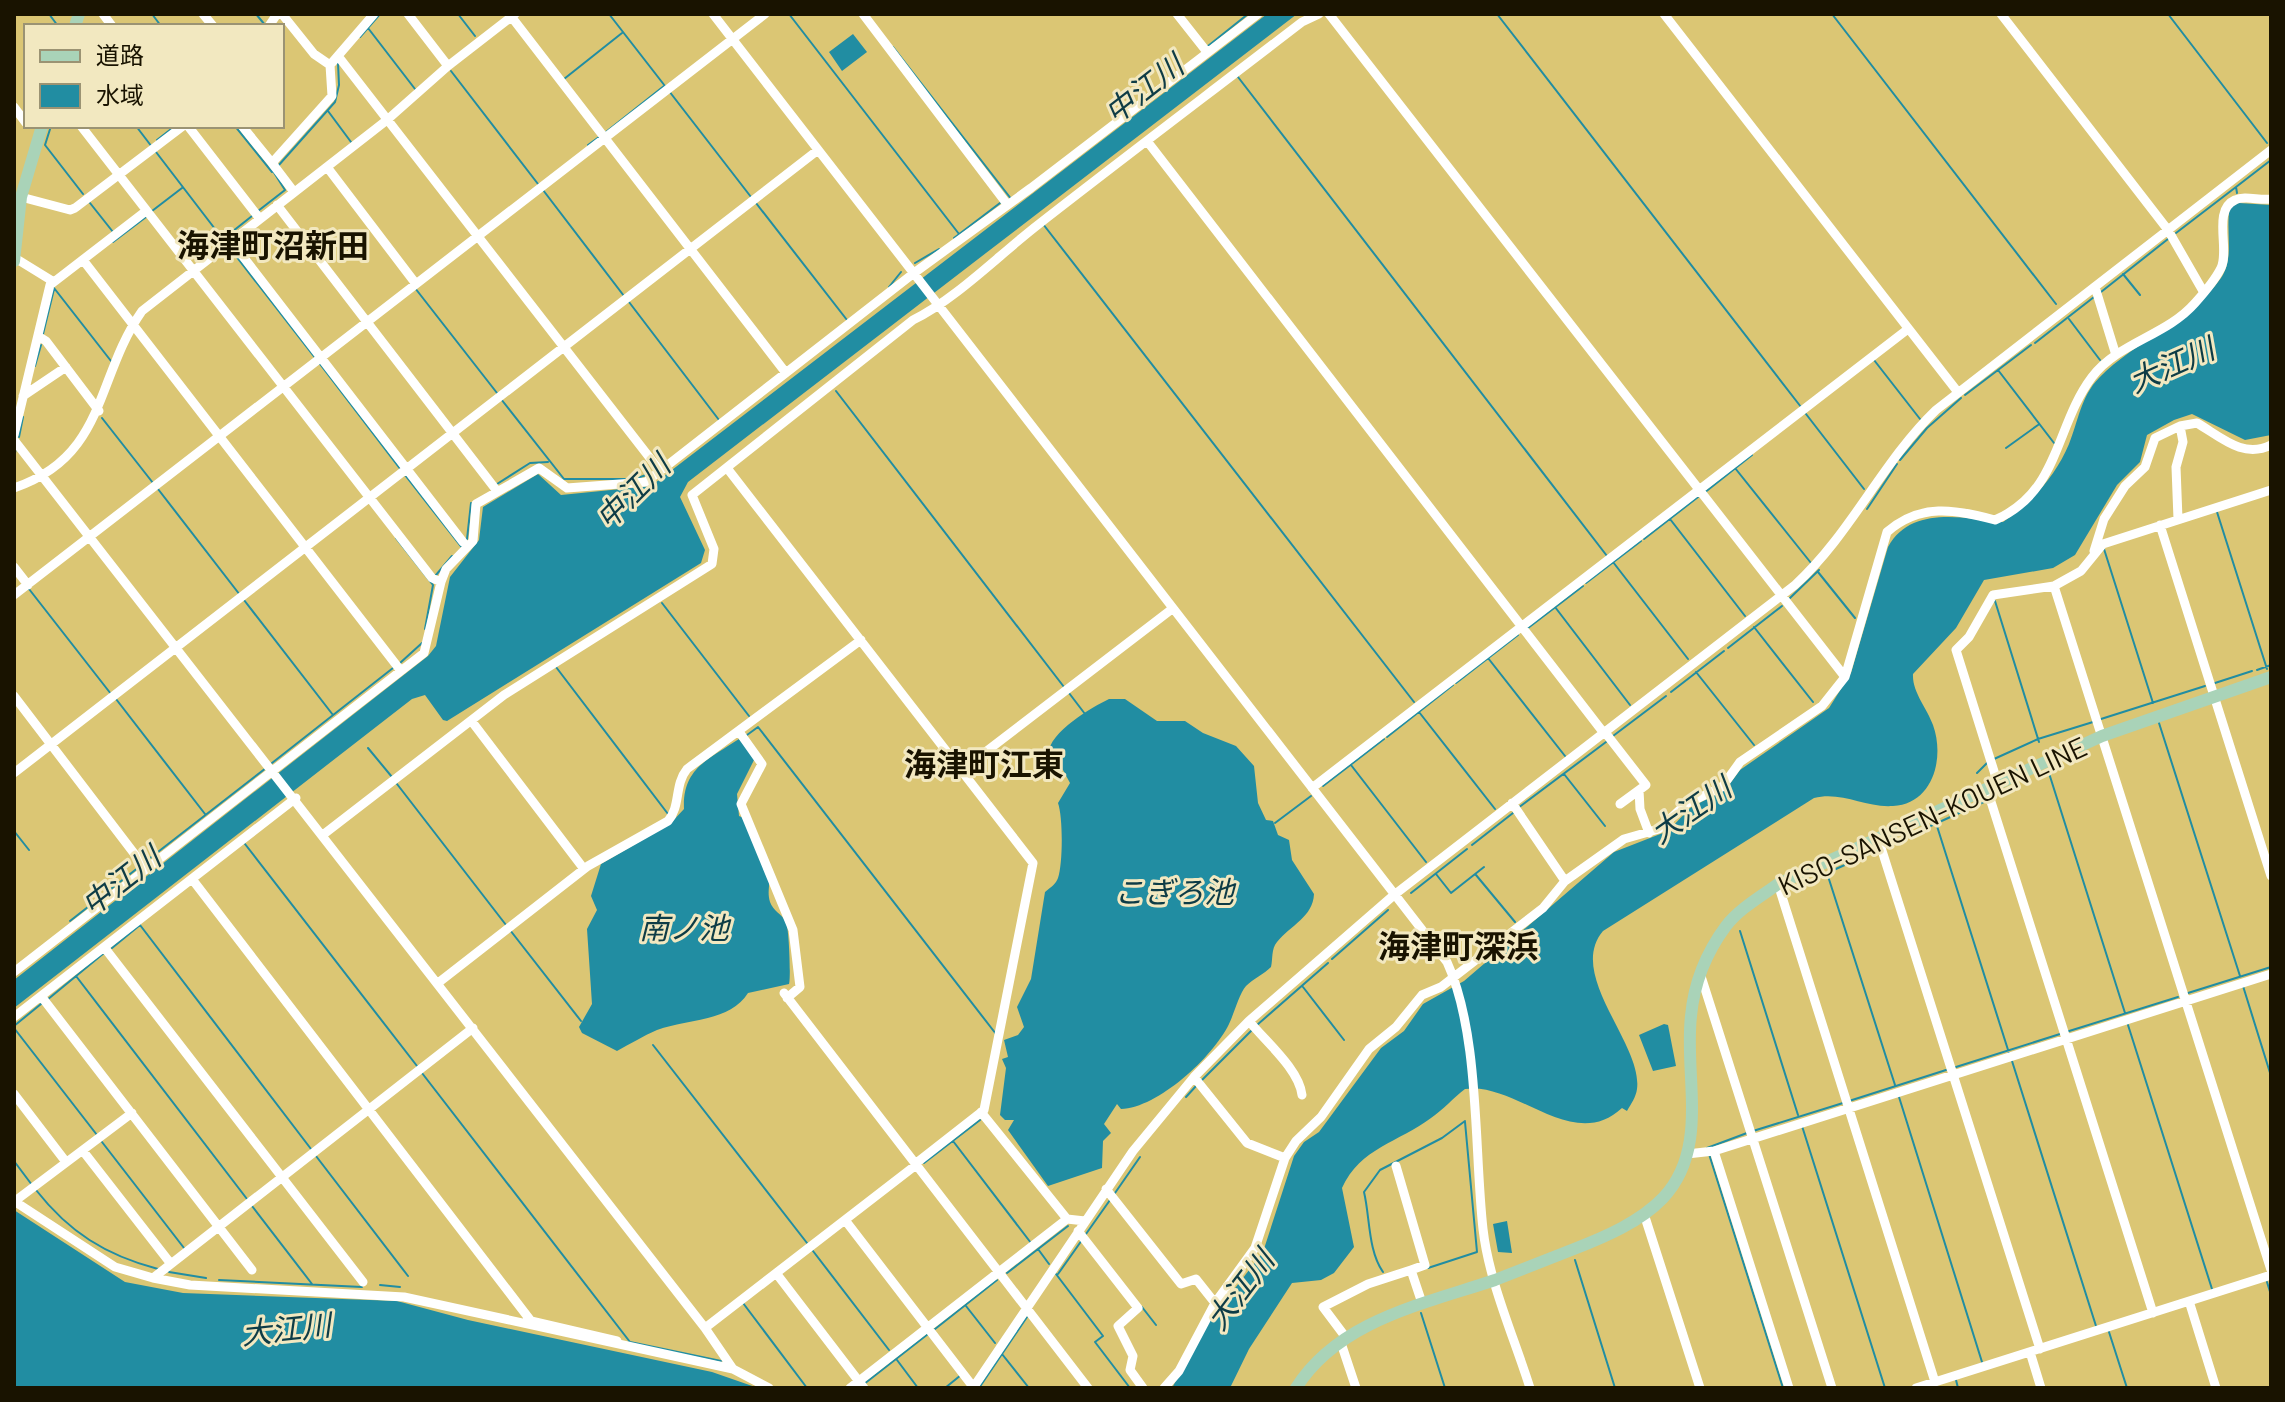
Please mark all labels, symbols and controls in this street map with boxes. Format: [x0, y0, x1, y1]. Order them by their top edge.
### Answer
legend [24, 24, 284, 128]
text: 道路 [96, 40, 144, 69]
water label: 中江川 [1096, 44, 1192, 130]
text: 水域 [96, 80, 144, 109]
district label: 海津町沼新田 [177, 225, 369, 263]
water label: 大江川 [2123, 328, 2222, 399]
water label: 中江川 [587, 444, 679, 536]
street label: KISO-SANSEN-KOUEN LINE [1772, 728, 2092, 902]
district label: 海津町江東 [904, 744, 1064, 782]
water label: 大江川 [1643, 767, 1740, 850]
water label: 中江川 [73, 836, 169, 922]
water label: こぎろ池 [1114, 873, 1237, 909]
water label: 南ノ池 [639, 909, 732, 945]
district label: 海津町深浜 [1378, 926, 1538, 964]
water label: 大江川 [1198, 1240, 1282, 1336]
water label: 大江川 [239, 1305, 336, 1351]

